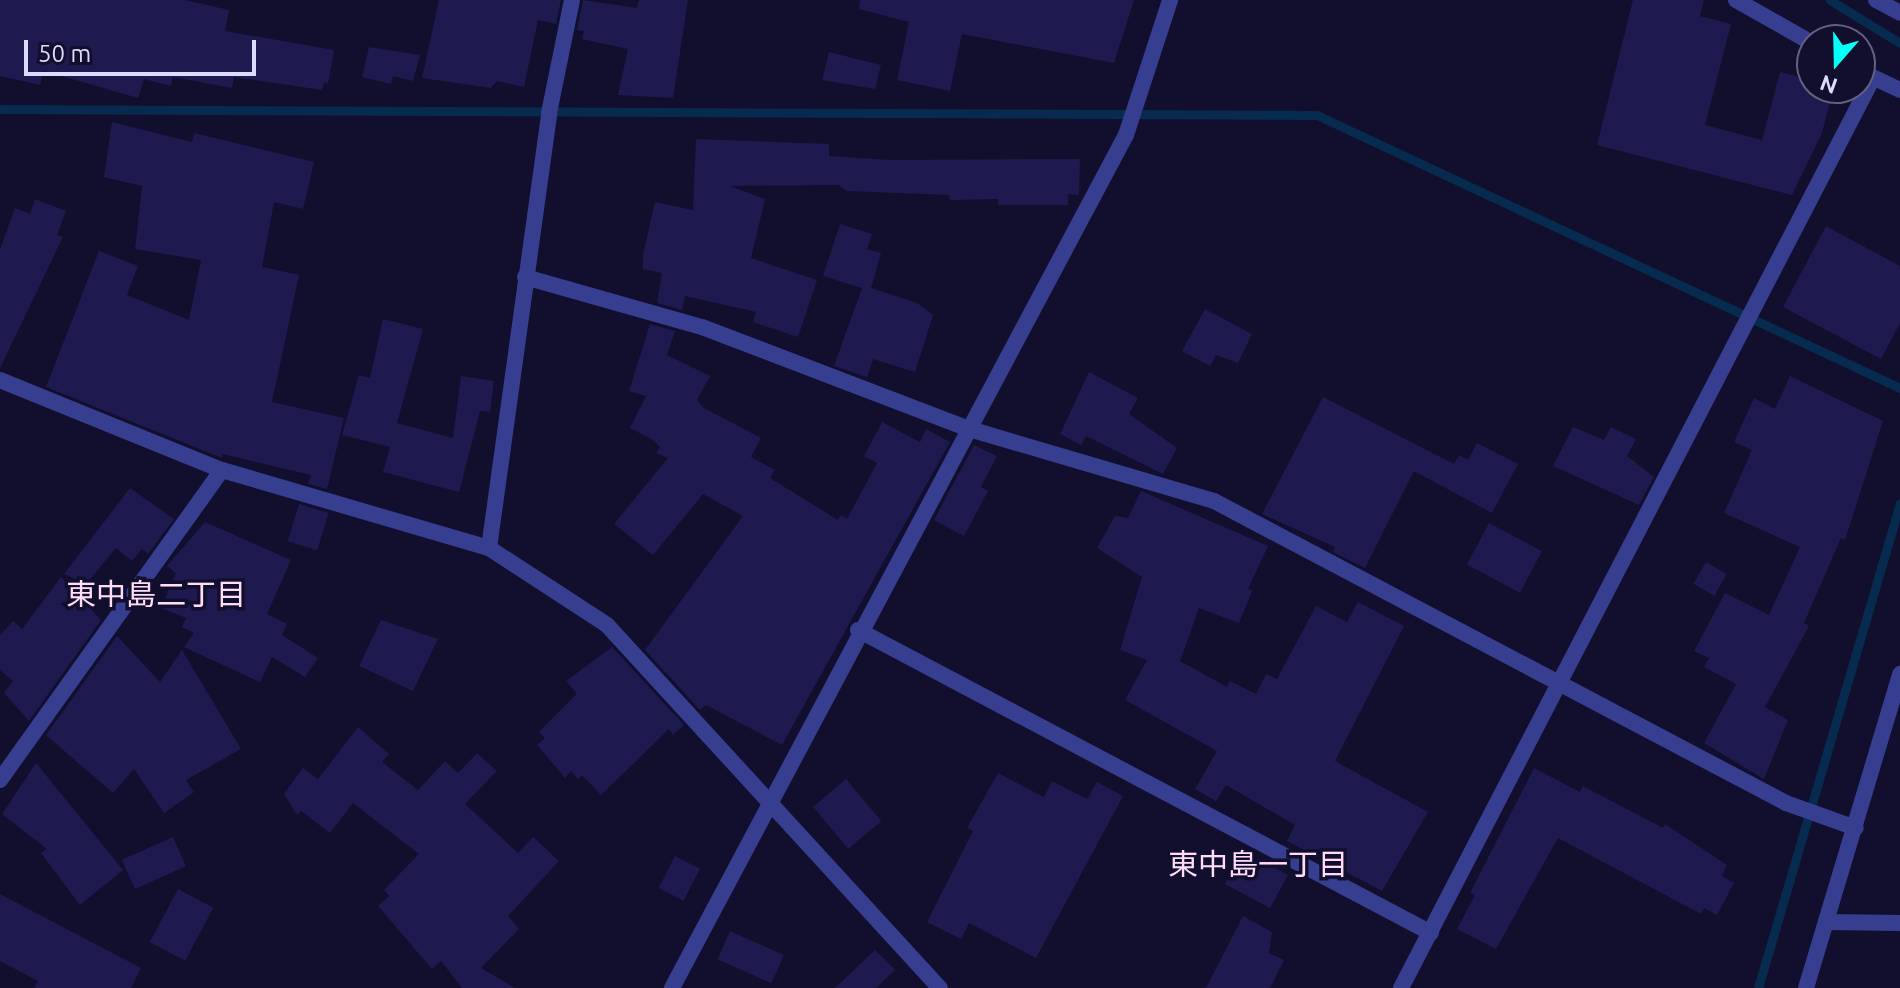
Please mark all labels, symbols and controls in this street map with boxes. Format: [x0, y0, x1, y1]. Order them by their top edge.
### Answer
scale bar [28, 24, 260, 74]
north arrow [1796, 24, 1876, 104]
text: 50 m [38, 40, 91, 67]
text: N [1816, 71, 1840, 100]
district label: 東中島二丁目 [66, 576, 246, 612]
district label: 東中島一丁目 [1168, 846, 1348, 882]

